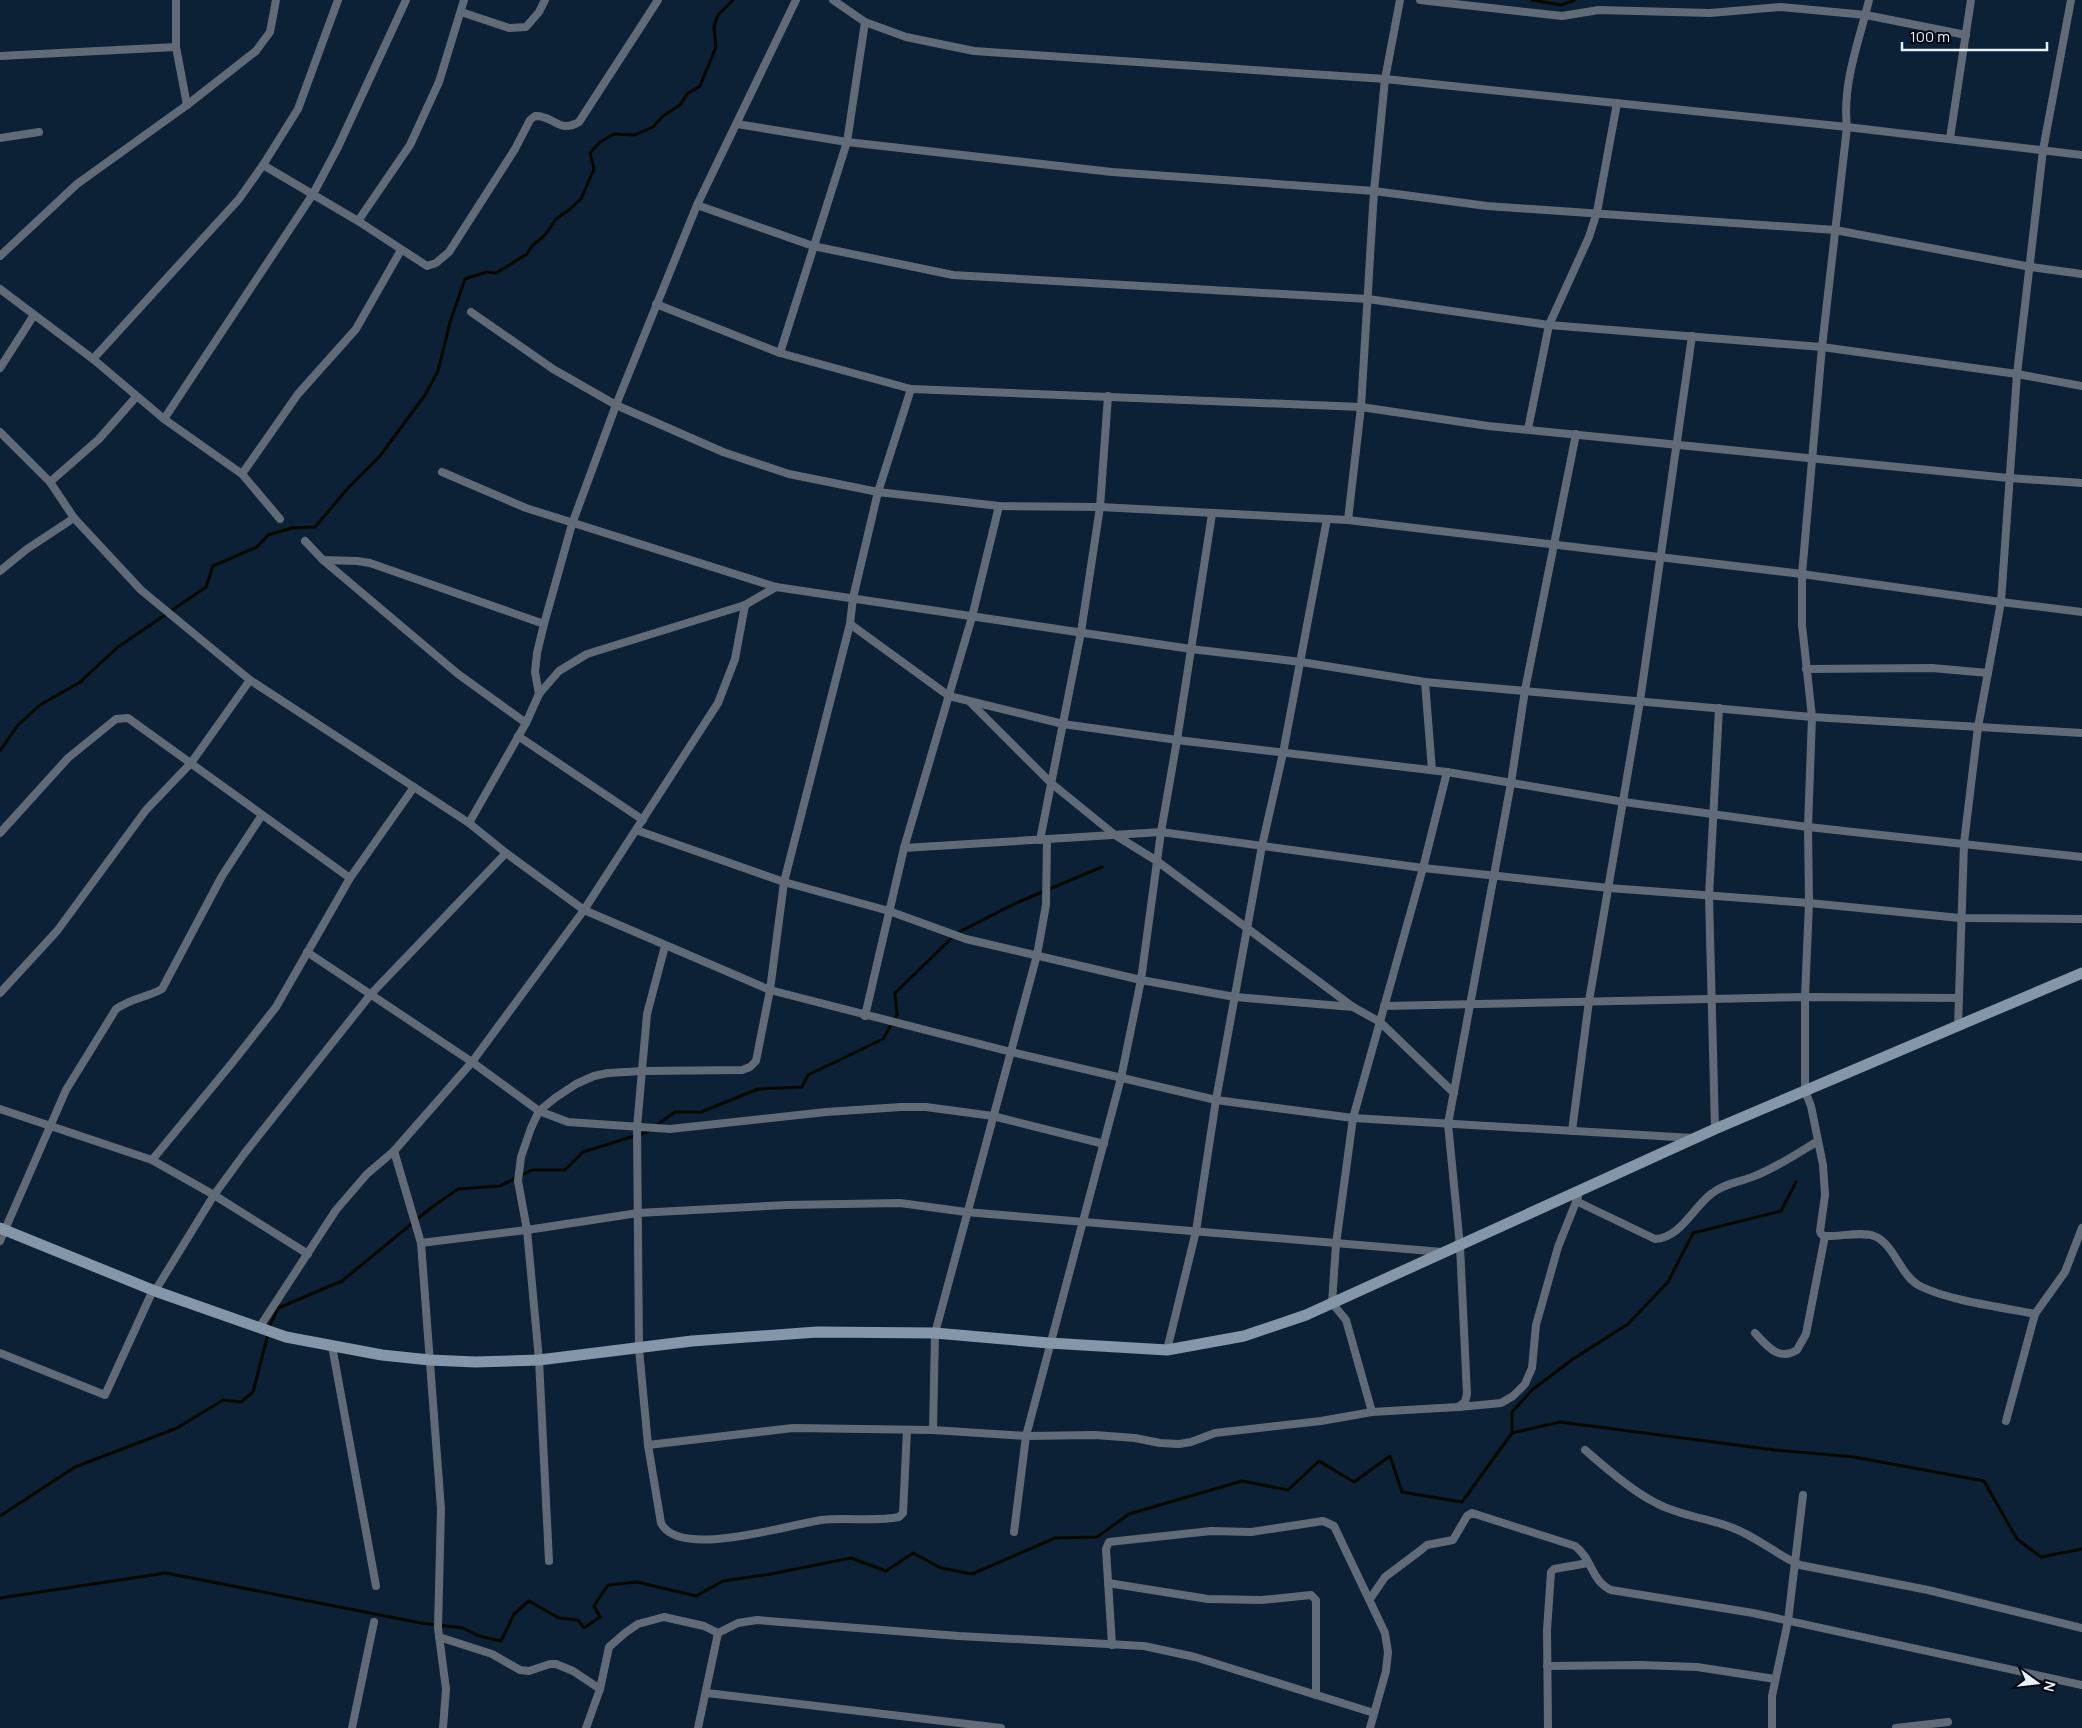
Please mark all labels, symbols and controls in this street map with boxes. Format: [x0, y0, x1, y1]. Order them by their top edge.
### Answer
scale bar [1902, 20, 2047, 52]
text: 100 m [1910, 26, 1950, 47]
north arrow [2012, 1658, 2062, 1708]
text: N [2040, 1679, 2061, 1694]

